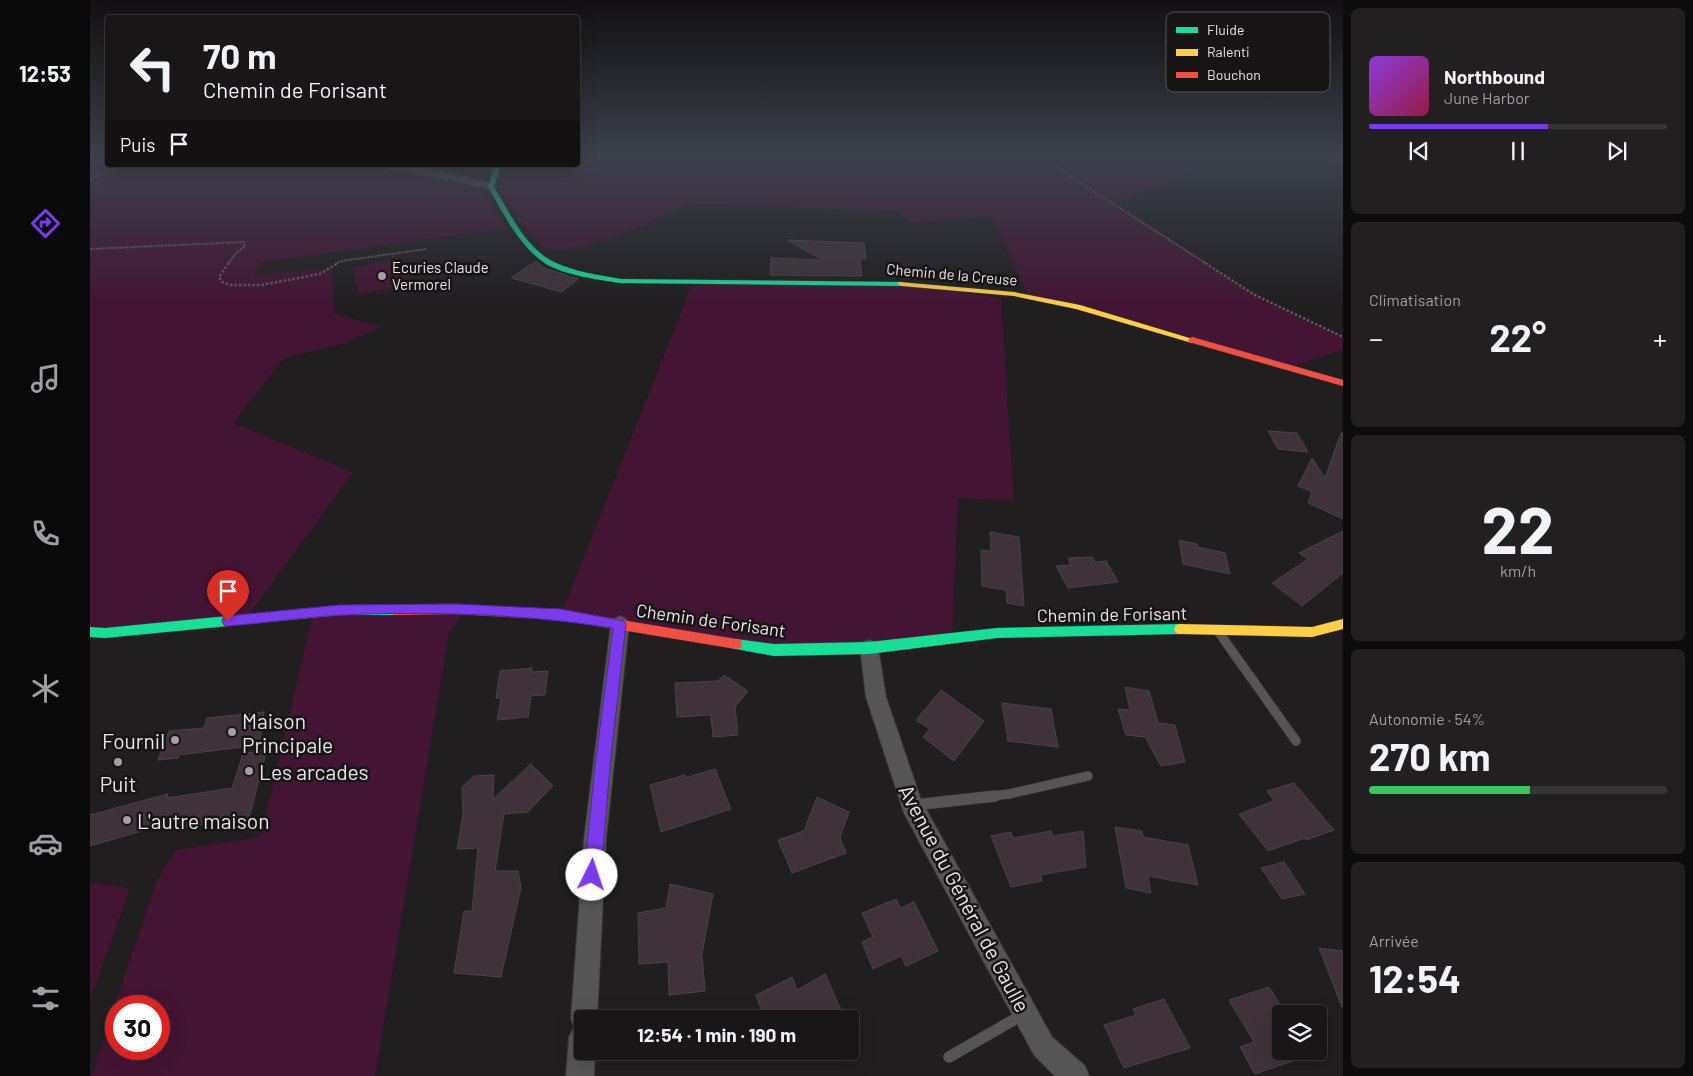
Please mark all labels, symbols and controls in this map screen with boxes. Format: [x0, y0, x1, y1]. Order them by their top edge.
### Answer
legend [1166, 12, 1330, 92]
text: Fluide [1207, 21, 1244, 38]
text: 70 m [203, 34, 277, 76]
icon: left [120, 35, 185, 100]
text: Ralenti [1207, 43, 1250, 60]
text: 12:53 [19, 60, 71, 86]
text: Northbound [1444, 65, 1545, 88]
text: Bouchon [1207, 66, 1261, 83]
text: Chemin de Forisant [203, 76, 387, 102]
text: June Harbor [1444, 88, 1530, 107]
icon: arrive [165, 130, 193, 158]
text: Puis [120, 133, 155, 156]
icon: previous [1405, 137, 1433, 165]
icon: pause [1504, 137, 1532, 165]
icon: next [1603, 137, 1631, 165]
icon: directions [28, 206, 63, 241]
place label: Ecuries Claude Vermorel [392, 258, 489, 293]
street label: Chemin de la Creuse [886, 259, 1018, 289]
marker: Ecuries Claude Vermorel [376, 270, 388, 282]
text: Climatisation [1369, 290, 1461, 309]
text: 22° [1490, 314, 1546, 360]
text: − [1369, 321, 1383, 355]
text: + [1653, 321, 1667, 355]
icon: music [28, 361, 63, 396]
text: 22 [1482, 489, 1554, 567]
icon: phone [28, 516, 63, 551]
text: km/h [1500, 561, 1536, 580]
pin [207, 570, 249, 621]
icon: arrive [214, 577, 242, 605]
street label: Chemin de Forisant [635, 599, 787, 641]
street label: Chemin de Forisant [1037, 602, 1187, 626]
icon: climate [28, 671, 63, 706]
place label: Maison Principale [242, 708, 333, 757]
text: Autonomie · 54% [1369, 709, 1485, 728]
marker: Maison Principale [226, 726, 238, 738]
place label: Fournil [102, 728, 165, 753]
text: 270 km [1369, 733, 1490, 779]
marker: Fournil [169, 734, 181, 746]
marker: Puit [112, 756, 124, 768]
place label: Les arcades [259, 759, 369, 784]
marker: Les arcades [243, 765, 255, 777]
place label: Puit [100, 771, 136, 796]
street label: Avenue du Général de Gaulle [894, 780, 1036, 1016]
place label: L'autre maison [137, 808, 270, 833]
marker: L'autre maison [121, 814, 133, 826]
icon: car [28, 826, 63, 861]
position arrow [565, 848, 617, 900]
text: Arrivée [1369, 931, 1419, 950]
text: 12:54 [1369, 955, 1461, 1001]
icon: filters [28, 981, 63, 1016]
speed limit sign: 30 [105, 995, 170, 1060]
map controls [1272, 1005, 1327, 1060]
button: layers [1272, 1005, 1327, 1060]
text: 12:54 · 1 min · 190 m [637, 1023, 796, 1046]

